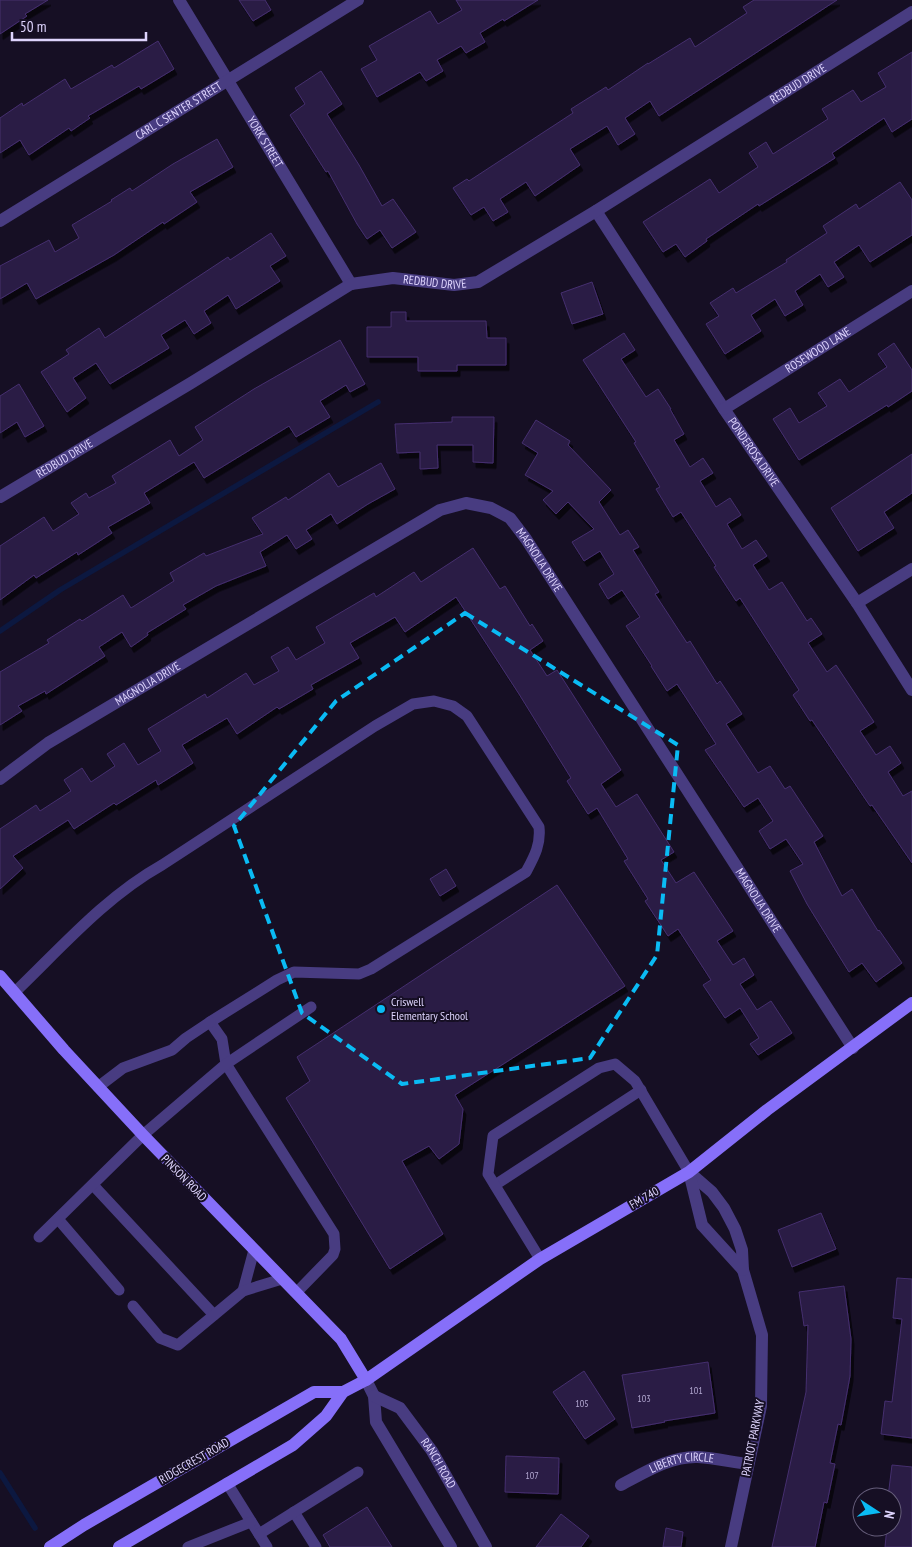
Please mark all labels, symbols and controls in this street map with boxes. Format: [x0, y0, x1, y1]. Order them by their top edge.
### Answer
scale bar [12, 10, 146, 42]
text: 50 m [20, 17, 46, 36]
street label: REDBUD DRIVE [767, 60, 829, 107]
street label: CARL C SENTER STREET [132, 78, 225, 143]
street label: YORK STREET [244, 113, 287, 171]
street label: REDBUD DRIVE [402, 271, 467, 292]
street label: ROSEWOOD LANE [782, 323, 853, 376]
street label: PONDEROSA DRIVE [725, 414, 783, 489]
street label: REDBUD DRIVE [33, 435, 95, 481]
street label: MAGNOLIA DRIVE [513, 525, 566, 594]
street label: MAGNOLIA DRIVE [112, 658, 183, 708]
street label: MAGNOLIA DRIVE [733, 865, 785, 935]
place label: Criswell Elementary School [391, 994, 468, 1023]
marker: Criswell Elementary School [375, 1003, 387, 1015]
street label: PINSON ROAD [158, 1151, 210, 1204]
street label: FM 740 [626, 1183, 661, 1212]
house number: 101 [689, 1384, 703, 1397]
house number: 103 [637, 1392, 651, 1405]
house number: 105 [575, 1397, 589, 1410]
street label: PATRIOT PARKWAY [738, 1398, 767, 1477]
street label: RIDGECREST ROAD [156, 1434, 232, 1487]
street label: RANCH ROAD [418, 1435, 459, 1491]
street label: LIBERTY CIRCLE [647, 1449, 715, 1476]
house number: 107 [525, 1469, 539, 1482]
north arrow [852, 1487, 902, 1537]
text: N [880, 1509, 899, 1520]

